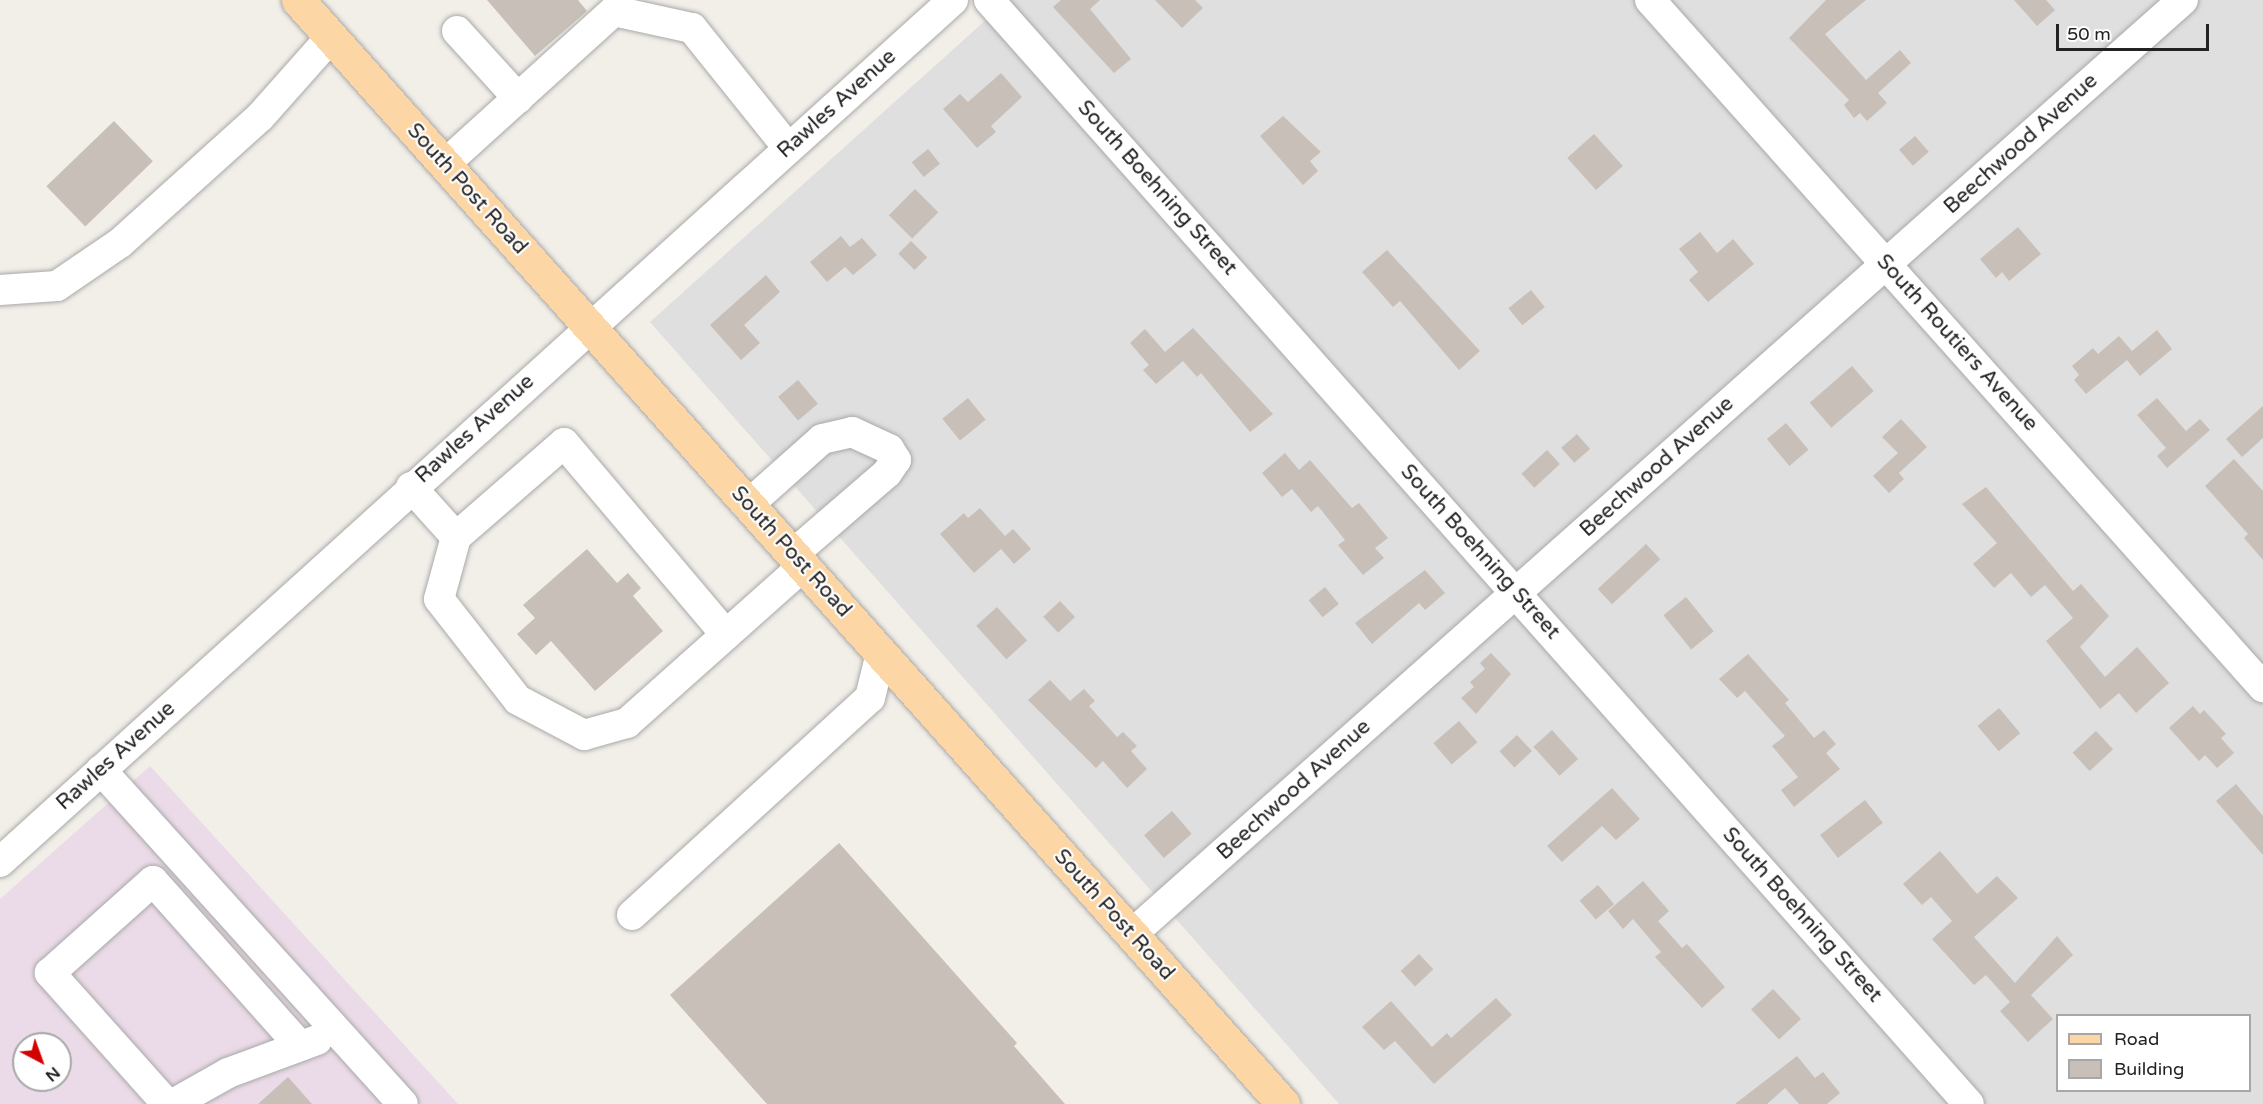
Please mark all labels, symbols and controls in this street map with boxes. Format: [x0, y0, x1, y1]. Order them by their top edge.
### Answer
scale bar [2059, 12, 2212, 50]
text: 50 m [2067, 23, 2111, 45]
street label: Rawles Avenue [772, 44, 902, 164]
street label: Beechwood Avenue [1939, 68, 2103, 220]
street label: South Boehning Street [1072, 96, 1242, 280]
street label: South Post Road [402, 118, 532, 260]
street label: South Routiers Avenue [1871, 249, 2043, 437]
street label: Rawles Avenue [410, 369, 540, 489]
street label: Beechwood Avenue [1575, 391, 1739, 543]
street label: South Boehning Street [1395, 460, 1565, 644]
street label: South Post Road [726, 481, 856, 623]
street label: Rawles Avenue [51, 696, 181, 816]
street label: Beechwood Avenue [1212, 714, 1376, 866]
street label: South Boehning Street [1717, 823, 1887, 1007]
street label: South Post Road [1049, 844, 1179, 986]
legend [2056, 1014, 2251, 1092]
text: Road [2114, 1028, 2159, 1050]
north arrow [12, 1032, 72, 1092]
text: Building [2114, 1058, 2184, 1080]
text: N [41, 1062, 64, 1086]

